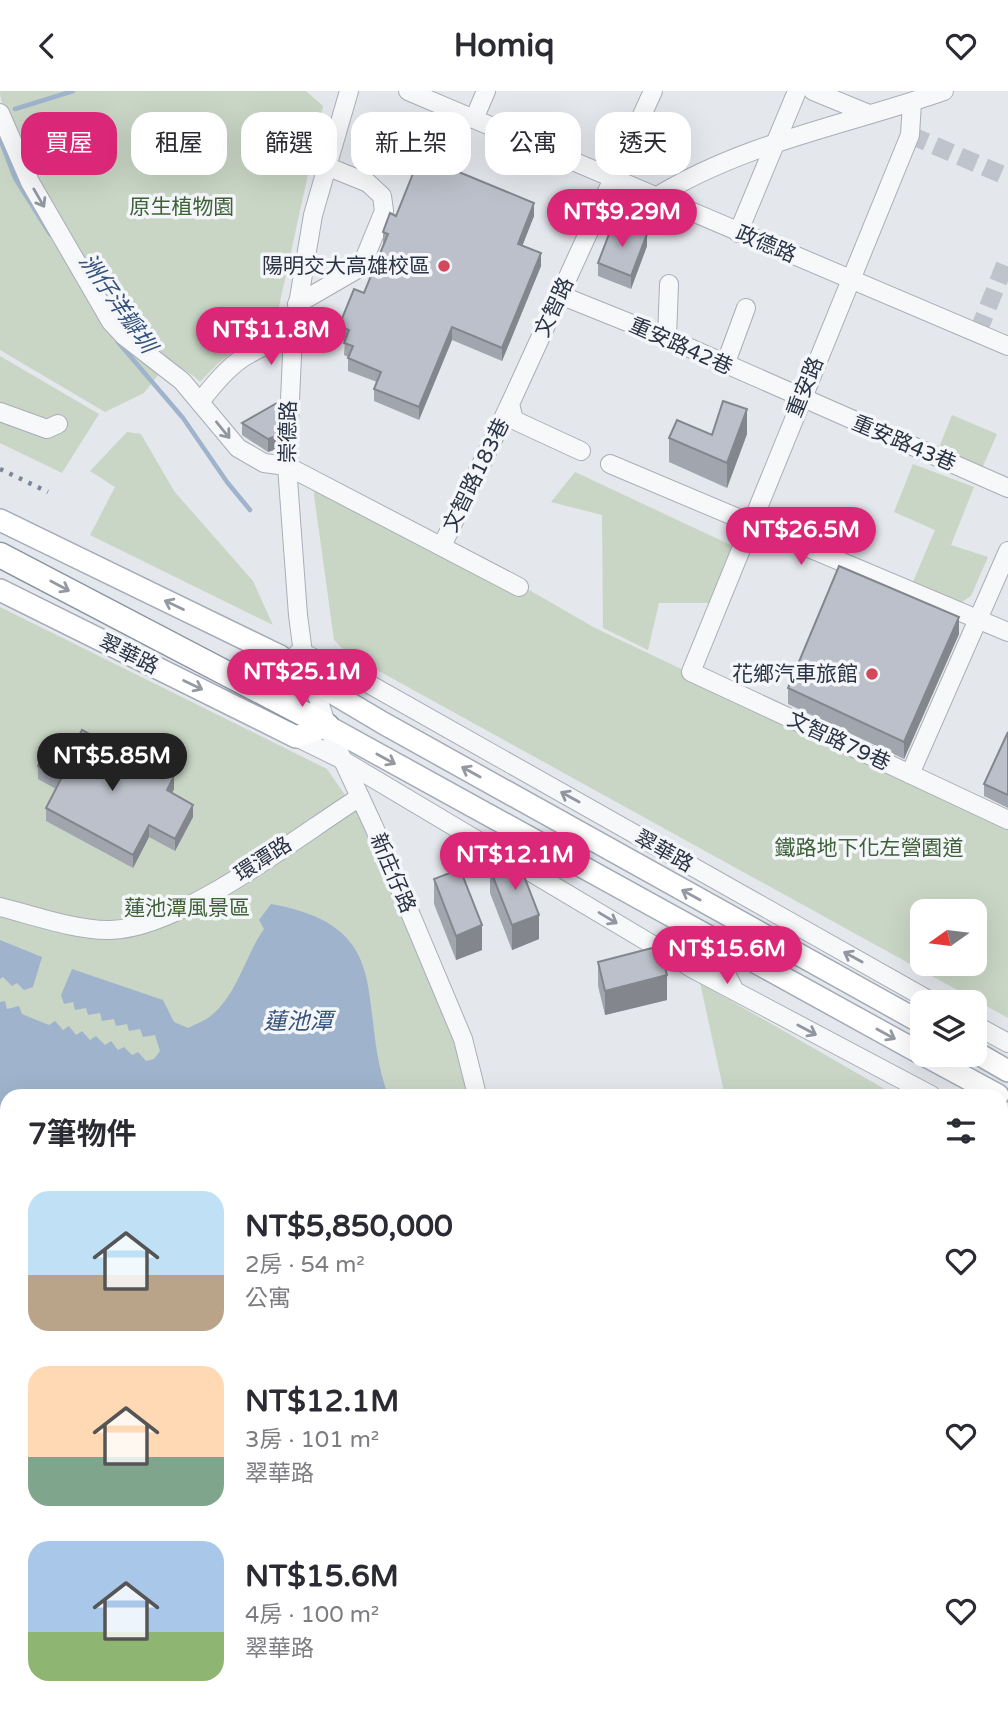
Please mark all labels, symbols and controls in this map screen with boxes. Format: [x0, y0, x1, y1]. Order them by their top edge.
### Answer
icon: back [28, 27, 66, 65]
text: Homiq [454, 27, 554, 65]
icon: heart [942, 27, 980, 65]
chip: 買屋 [21, 112, 117, 175]
chip: 租屋 [131, 112, 227, 175]
chip: 篩選 [241, 112, 337, 175]
chip: 新上架 [351, 112, 471, 175]
chip: 公寓 [485, 112, 581, 175]
chip: 透天 [595, 112, 691, 175]
one-way arrow [32, 187, 46, 207]
pin: NT$9.29M [550, 190, 694, 249]
park label: 原生植物園 [130, 195, 235, 220]
text: NT$9.29M [563, 198, 681, 226]
street label: 政德路 [732, 221, 800, 268]
water label: 洲仔洋瓣圳 [73, 248, 163, 361]
place label: 陽明交大高雄校區 [262, 254, 430, 279]
marker: 陽明交大高雄校區 [436, 258, 452, 274]
street label: 文智路 [530, 273, 579, 341]
pin: NT$11.8M [199, 307, 343, 367]
street label: 重安路42巷 [625, 313, 736, 380]
text: NT$11.8M [212, 316, 330, 344]
street label: 重安路 [782, 353, 829, 421]
street label: 崇德路 [275, 400, 302, 464]
street label: 重安路43巷 [848, 410, 959, 477]
street label: 文智路183巷 [438, 414, 515, 536]
one-way arrow [216, 421, 231, 439]
pin: NT$26.5M [729, 507, 873, 567]
text: NT$26.5M [742, 516, 860, 544]
one-way arrow [50, 580, 70, 594]
one-way arrow [164, 598, 186, 611]
street label: 翠華路 [95, 629, 163, 679]
pin: NT$25.1M [230, 649, 374, 709]
text: NT$25.1M [243, 658, 361, 686]
place label: 花鄉汽車旅館 [732, 662, 858, 687]
marker: 花鄉汽車旅館 [864, 666, 880, 682]
one-way arrow [182, 679, 203, 693]
street label: 文智路79巷 [783, 707, 894, 776]
pin: NT$5.85M [40, 733, 184, 793]
text: NT$5.85M [53, 742, 171, 770]
one-way arrow [375, 753, 396, 766]
one-way arrow [461, 765, 482, 778]
one-way arrow [560, 790, 580, 804]
street label: 翠華路 [630, 825, 697, 878]
street label: 新庄仔路 [365, 830, 420, 917]
street label: 環潭路 [230, 832, 296, 887]
pin: NT$12.1M [443, 833, 587, 892]
park label: 鐵路地下化左營園道 [775, 836, 964, 861]
text: NT$12.1M [456, 841, 574, 869]
one-way arrow [682, 888, 702, 902]
park label: 蓮池潭風景區 [124, 896, 250, 921]
north arrow [910, 899, 987, 977]
map controls [910, 899, 987, 1067]
one-way arrow [598, 912, 618, 926]
pin: NT$15.6M [655, 927, 799, 986]
text: NT$15.6M [668, 935, 786, 963]
one-way arrow [843, 950, 864, 963]
button: layers [910, 990, 987, 1067]
water label: 蓮池潭 [264, 1008, 337, 1036]
one-way arrow [796, 1023, 817, 1037]
one-way arrow [875, 1028, 896, 1042]
icon: filters [942, 1112, 980, 1150]
text: 7筆物件 [28, 1116, 137, 1153]
text: NT$5,850,000 [245, 1208, 453, 1245]
icon: home [84, 1219, 168, 1303]
icon: heart [942, 1242, 980, 1280]
text: 2房 · 54 m² [245, 1251, 365, 1279]
text: 公寓 [245, 1285, 291, 1313]
text: NT$12.1M [245, 1383, 399, 1420]
icon: home [84, 1394, 168, 1478]
icon: heart [942, 1417, 980, 1455]
text: 3房 · 101 m² [245, 1426, 379, 1454]
text: 翠華路 [245, 1460, 314, 1488]
text: NT$15.6M [245, 1558, 399, 1595]
icon: home [84, 1569, 168, 1653]
icon: heart [942, 1592, 980, 1630]
text: 4房 · 100 m² [245, 1601, 379, 1629]
text: 翠華路 [245, 1635, 314, 1663]

